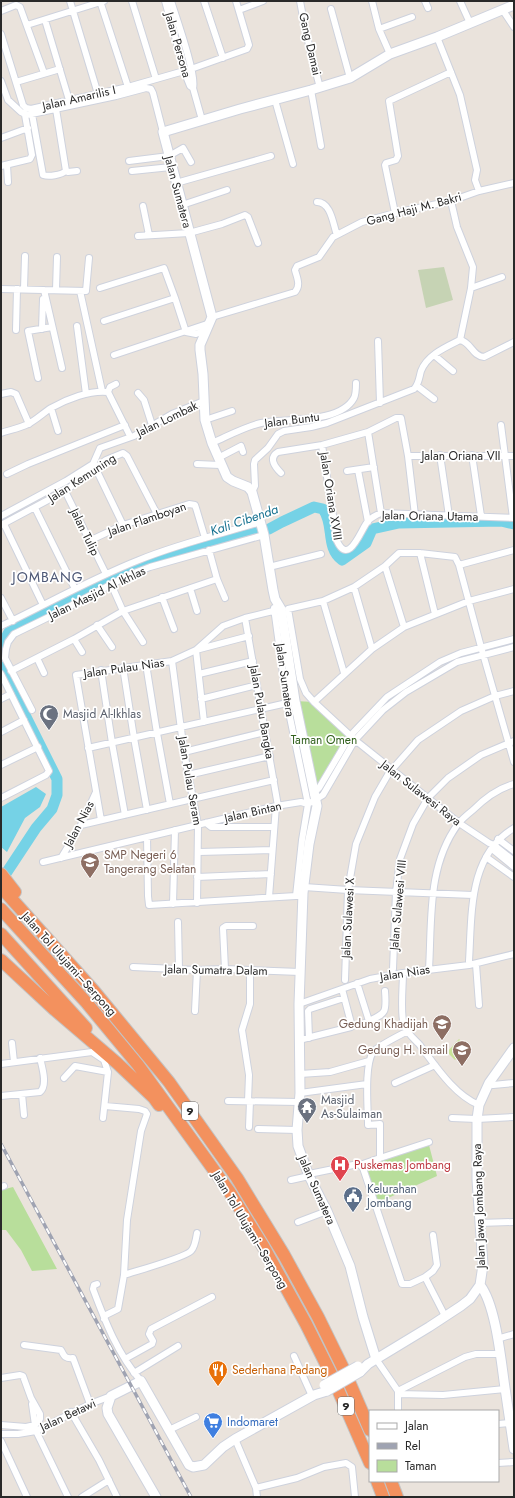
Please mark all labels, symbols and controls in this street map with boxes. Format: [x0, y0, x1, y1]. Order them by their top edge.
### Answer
street label: Jalan Persona [160, 8, 196, 80]
street label: Gang Damai [294, 11, 326, 77]
street label: Jalan Amarilis I [39, 81, 117, 116]
street label: Jalan Sumatera [159, 152, 196, 230]
street label: Gang Haji M. Bakri [364, 188, 464, 230]
street label: Jalan Lombak [131, 396, 201, 442]
street label: Jalan Buntu [261, 408, 321, 433]
street label: Jalan Oriana VII [419, 447, 501, 465]
street label: Jalan Kemuning [43, 449, 120, 508]
street label: Jalan Oriana XVIII [315, 449, 347, 541]
street label: Jalan Flamboyan [104, 497, 188, 541]
water label: Kali Cibenda [207, 499, 281, 541]
street label: Jalan Tulip [65, 503, 104, 559]
street label: Jalan Oriana Utama [380, 506, 479, 526]
street label: Jalan Masjid Al Ikhlas [44, 562, 149, 625]
district label: JOMBANG [10, 567, 84, 587]
street label: Jalan Sumatera [271, 640, 299, 718]
street label: Jalan Pulau Nias [81, 653, 166, 683]
street label: Jalan Pulau Bangka [245, 662, 279, 760]
mosque icon: Masjid Al-Ikhlas [38, 703, 60, 731]
place label: Masjid Al-Ikhlas [63, 705, 141, 723]
park label: Taman Omen [291, 731, 357, 749]
street label: Jalan Pulau Seram [173, 733, 207, 827]
street label: Jalan Sulawesi Raya [375, 755, 465, 830]
street label: Jalan Bintan [221, 797, 283, 828]
street label: Jalan Nias [58, 798, 99, 852]
place label: SMP Negeri 6 Tangerang Selatan [104, 846, 196, 878]
school or university icon: SMP Negeri 6 Tangerang Selatan [79, 851, 101, 879]
street label: Jalan Sulawesi VIII [385, 859, 411, 953]
street label: Jalan Sulawesi X [337, 877, 359, 961]
street label: Jalan Tol Ulujami–Serpong [16, 907, 121, 1020]
street label: Jalan Sumatra Dalam [162, 960, 268, 980]
street label: Jalan Nias [377, 960, 431, 986]
school or university icon: Gedung Khadijah [431, 1013, 453, 1041]
place label: Gedung Khadijah [339, 1015, 428, 1033]
school or university icon: Gedung H. Ismail [451, 1039, 473, 1067]
place label: Gedung H. Ismail [358, 1041, 448, 1059]
place label: Masjid As-Sulaiman [321, 1091, 382, 1123]
temple icon: Masjid As-Sulaiman [296, 1096, 318, 1124]
road number: 9 [182, 1102, 198, 1120]
street label: Jalan Jawa Jombang Raya [468, 1143, 490, 1271]
street label: Jalan Sumatera [293, 1151, 340, 1228]
hospital icon: Puskemas Jombang [329, 1154, 351, 1182]
place label: Puskemas Jombang [354, 1156, 451, 1174]
street label: Jalan Tol Ulujami–Serpong [207, 1166, 292, 1292]
place label: Kelurahan Jombang [365, 1180, 417, 1212]
public building icon: Kelurahan Jombang [342, 1185, 364, 1213]
restaurant icon: Sederhana Padang [207, 1359, 229, 1387]
place label: Sederhana Padang [232, 1361, 327, 1379]
street label: Jalan Betawi [35, 1394, 99, 1437]
road number: 9 [338, 1397, 354, 1415]
legend [369, 1410, 499, 1482]
supermarket icon: Indomaret [202, 1411, 224, 1439]
place label: Indomaret [227, 1413, 278, 1431]
text: Jalan [403, 1417, 428, 1435]
text: Rel [405, 1437, 421, 1455]
text: Taman [405, 1457, 437, 1475]

